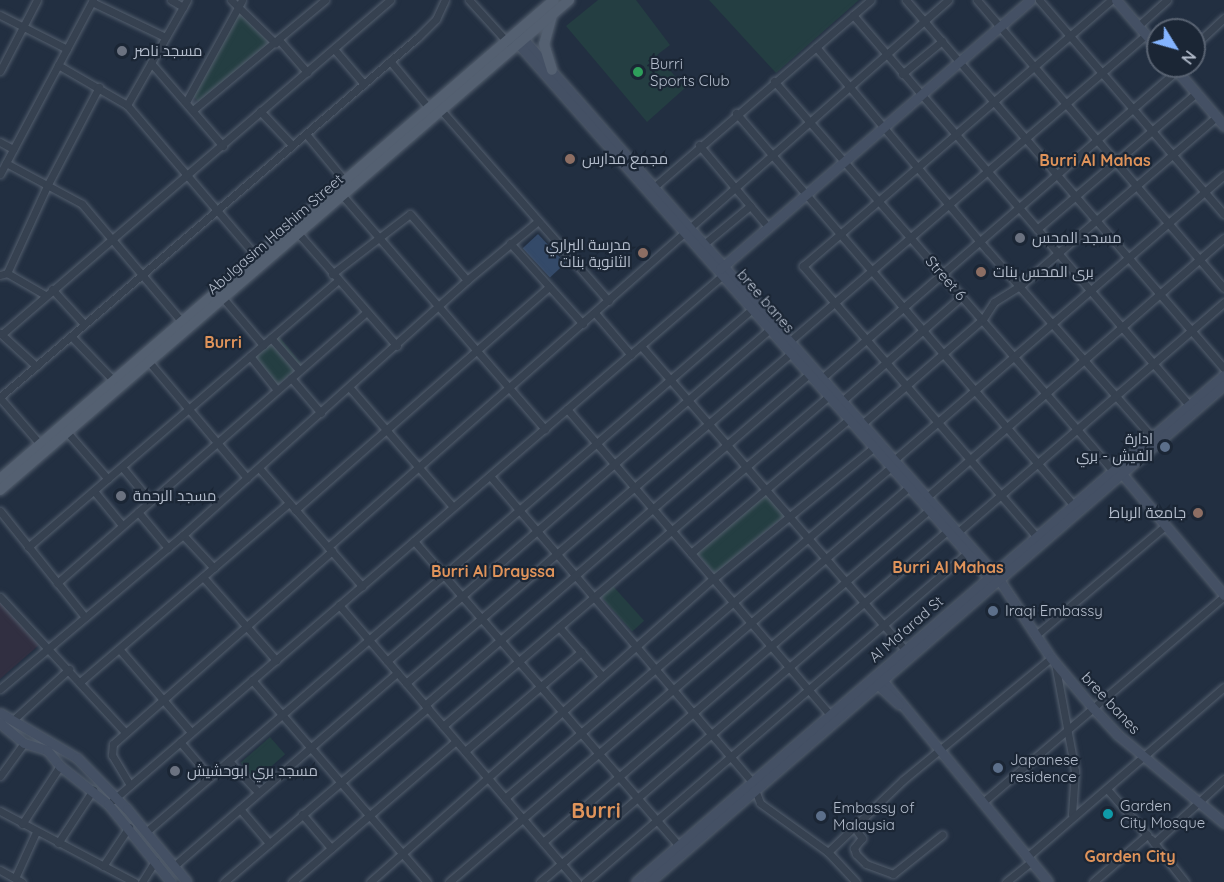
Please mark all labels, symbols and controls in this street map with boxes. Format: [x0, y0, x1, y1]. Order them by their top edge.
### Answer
north arrow [1146, 18, 1206, 78]
place label: مسجد ناصر [134, 42, 202, 60]
marker: مسجد ناصر [115, 44, 129, 58]
text: N [1177, 47, 1200, 68]
place label: Burri Sports Club [650, 54, 730, 89]
marker: Burri Sports Club [631, 65, 645, 79]
place label: مجمع مدارس [582, 150, 668, 168]
district label: Burri Al Mahas [1039, 150, 1151, 170]
marker: مجمع مدارس [563, 152, 577, 166]
street label: Abulgasim Hashim Street [203, 170, 347, 298]
place label: مسجد المحس [1032, 229, 1122, 247]
marker: مسجد المحس [1013, 231, 1027, 245]
place label: مدرسة البراري الثانوية بنات [546, 235, 631, 270]
marker: مدرسة البراري الثانوية بنات [636, 246, 650, 260]
street label: Street 6 [922, 252, 970, 304]
place label: برى المحس بنات [993, 263, 1094, 281]
marker: برى المحس بنات [974, 265, 988, 279]
street label: bree banes [734, 266, 798, 336]
district label: Burri [204, 332, 242, 352]
place label: ادارة الفيش - بري [1076, 429, 1153, 464]
marker: ادارة الفيش - بري [1158, 440, 1172, 454]
place label: مسجد الرحمة [133, 487, 216, 505]
marker: مسجد الرحمة [114, 489, 128, 503]
place label: جامعة الرباط [1109, 504, 1186, 522]
marker: جامعة الرباط [1191, 506, 1205, 520]
district label: Burri Al Mahas [892, 557, 1004, 577]
district label: Burri Al Drayssa [431, 561, 555, 581]
street label: Al Ma'arad St [865, 592, 947, 666]
place label: Iraqi Embassy [1005, 602, 1103, 620]
marker: Iraqi Embassy [986, 604, 1000, 618]
street label: bree banes [1078, 668, 1144, 738]
place label: Japanese residence [1010, 750, 1079, 785]
marker: Japanese residence [991, 761, 1005, 775]
place label: مسجد بري ابوحشيش [187, 762, 318, 780]
marker: مسجد بري ابوحشيش [168, 764, 182, 778]
place label: Garden City Mosque [1120, 796, 1205, 831]
district label: Burri [571, 797, 621, 823]
place label: Embassy of Malaysia [833, 798, 915, 833]
marker: Garden City Mosque [1101, 807, 1115, 821]
marker: Embassy of Malaysia [814, 809, 828, 823]
district label: Garden City [1084, 846, 1176, 866]

